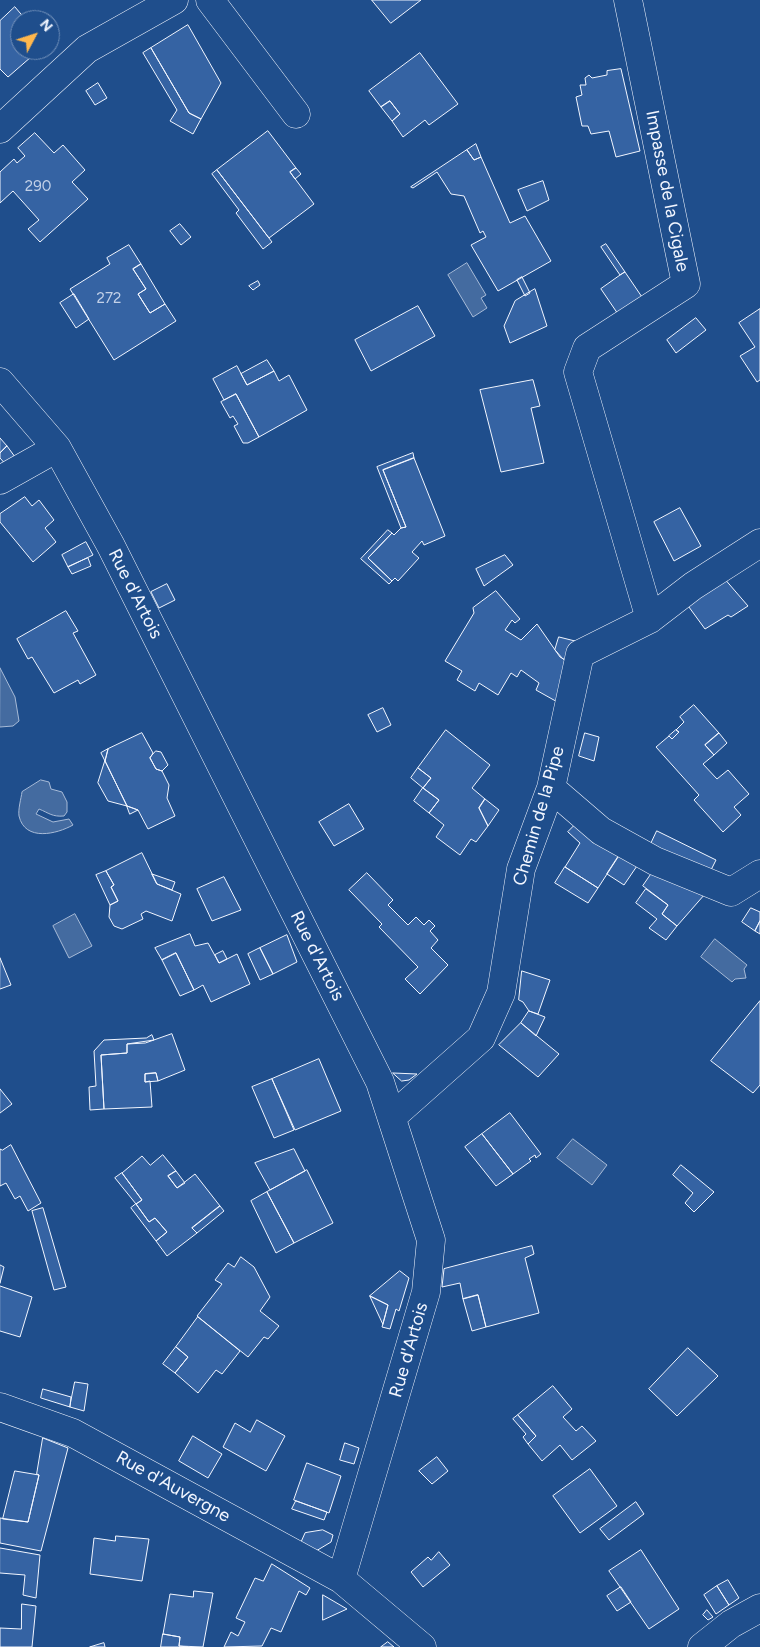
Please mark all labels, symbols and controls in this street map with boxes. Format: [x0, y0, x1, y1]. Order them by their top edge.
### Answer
north arrow [10, 10, 60, 60]
text: N [36, 16, 56, 35]
street label: Impasse de la Cigale [641, 108, 693, 274]
house number: 290 [25, 178, 51, 196]
house number: 272 [97, 290, 121, 308]
street label: Rue d'Artois [103, 546, 167, 642]
street label: Chemin de la Pipe [509, 744, 569, 888]
street label: Rue d'Artois [285, 908, 349, 1004]
street label: Rue d'Artois [385, 1300, 433, 1400]
street label: Rue d'Auvergne [112, 1447, 234, 1527]

